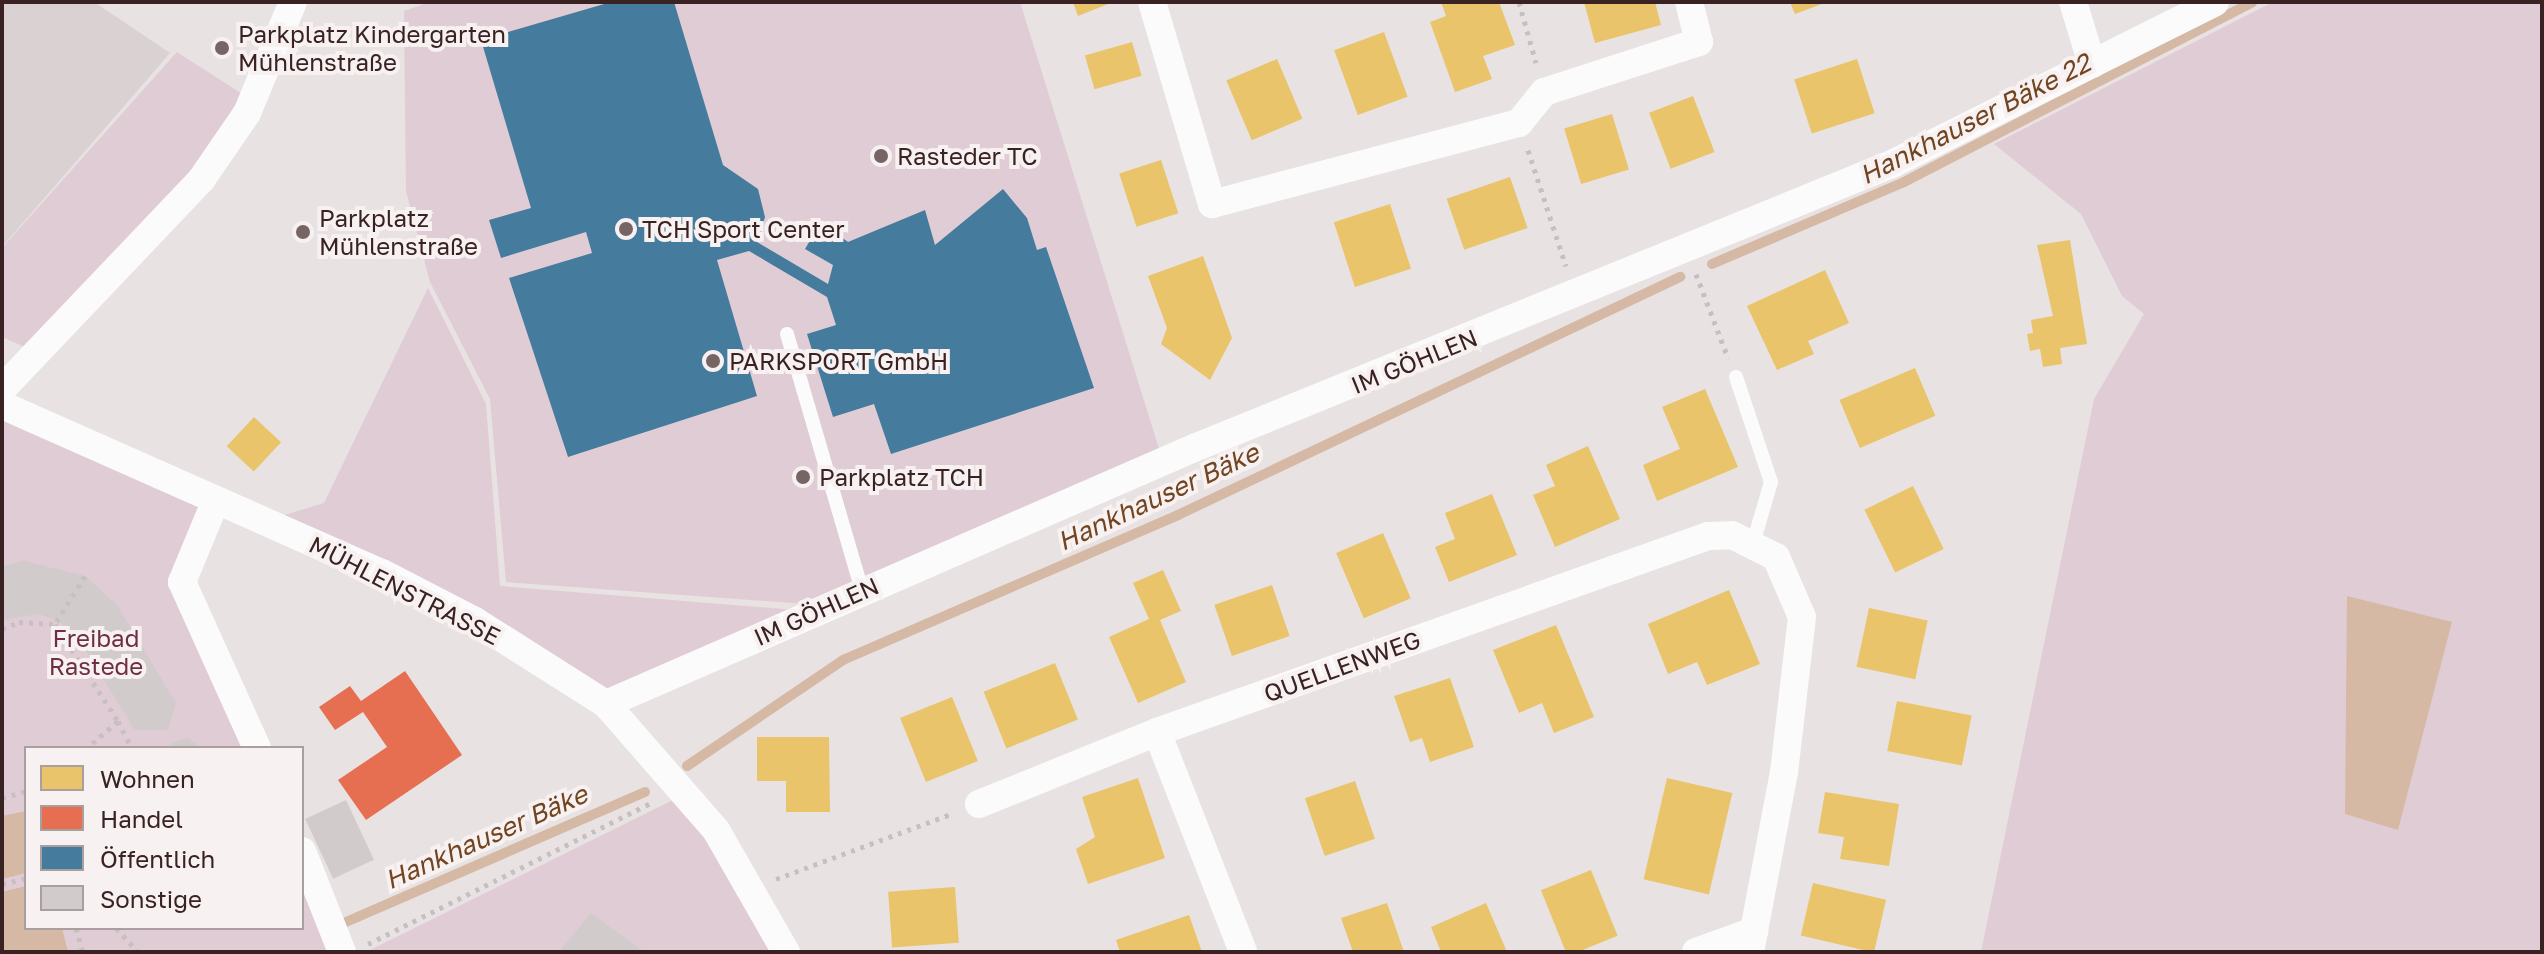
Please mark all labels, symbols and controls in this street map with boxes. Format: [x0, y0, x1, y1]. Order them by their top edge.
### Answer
place label: Parkplatz Kindergarten Mühlenstraße [238, 20, 506, 76]
marker: Parkplatz Kindergarten Mühlenstraße [213, 39, 231, 57]
water label: Hankhauser Bäke 22 [1854, 47, 2096, 191]
place label: Rasteder TC [897, 142, 1038, 170]
marker: Rasteder TC [872, 147, 890, 165]
place label: Parkplatz Mühlenstraße [319, 204, 478, 260]
place label: TCH Sport Center [642, 215, 845, 243]
marker: TCH Sport Center [617, 220, 635, 238]
marker: Parkplatz Mühlenstraße [294, 223, 312, 241]
street label: IM GÖHLEN [1347, 323, 1481, 399]
place label: PARKSPORT GmbH [729, 347, 948, 375]
marker: PARKSPORT GmbH [704, 352, 722, 370]
water label: Hankhauser Bäke [1052, 437, 1264, 557]
place label: Parkplatz TCH [819, 463, 984, 491]
marker: Parkplatz TCH [794, 468, 812, 486]
street label: MÜHLENSTRASSE [305, 529, 505, 651]
street label: IM GÖHLEN [749, 571, 883, 651]
park label: Freibad Rastede [49, 624, 143, 680]
street label: QUELLENWEG [1260, 624, 1424, 708]
legend [24, 746, 304, 930]
text: Wohnen [100, 764, 195, 793]
water label: Hankhauser Bäke [380, 778, 592, 896]
text: Handel [100, 804, 183, 833]
text: Öffentlich [100, 844, 215, 873]
text: Sonstige [100, 884, 202, 913]

